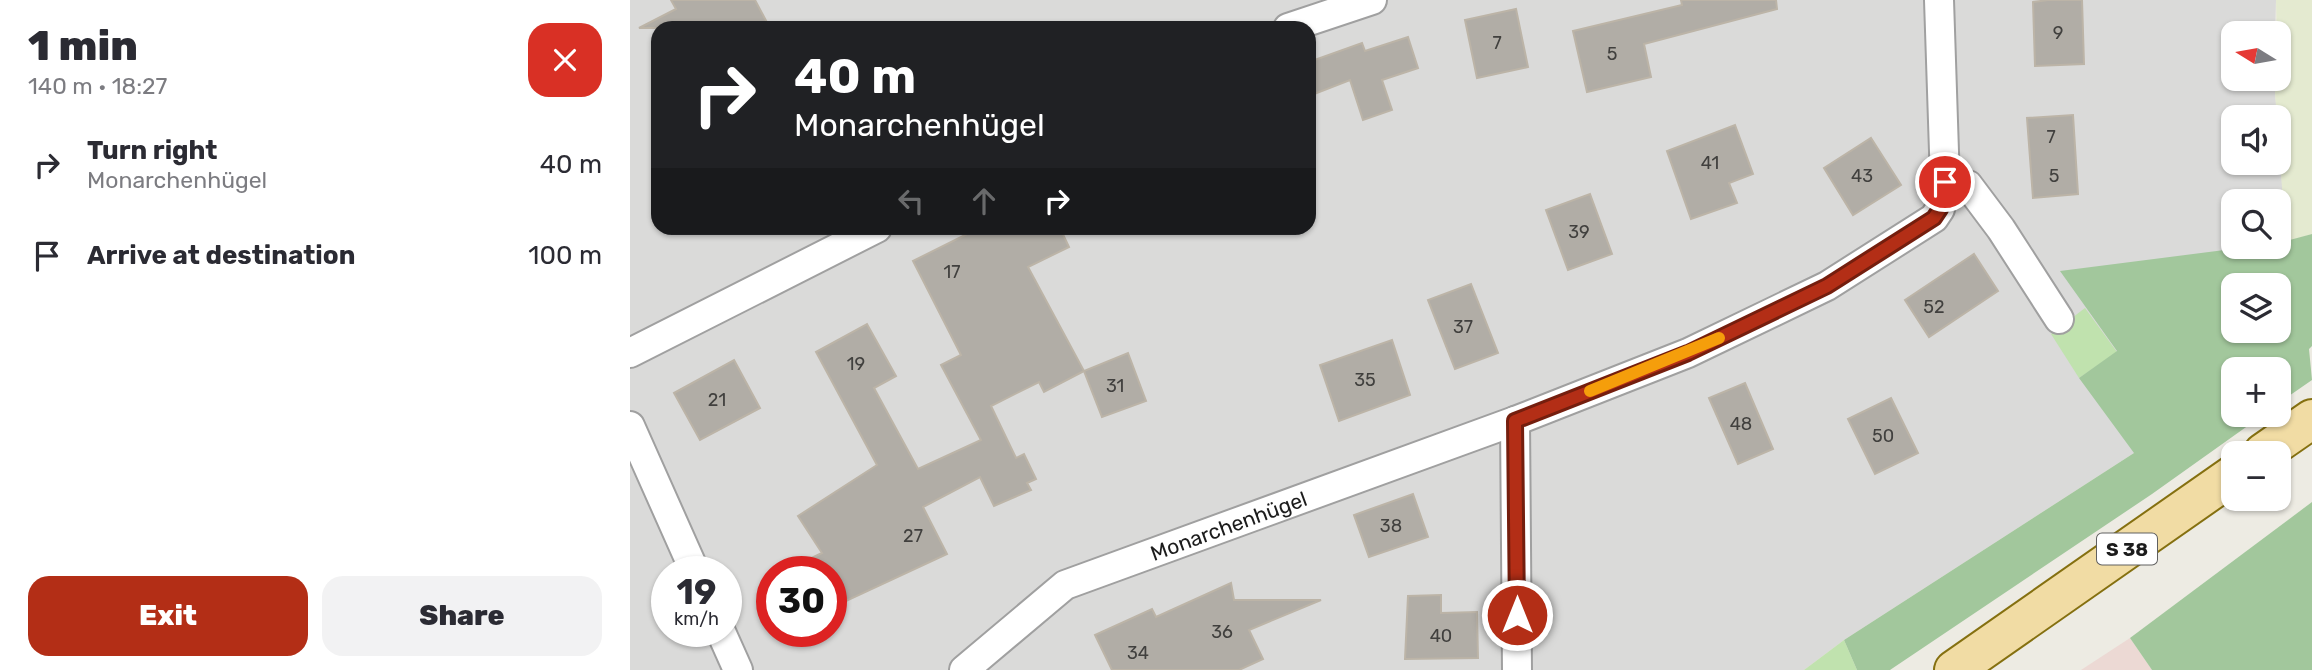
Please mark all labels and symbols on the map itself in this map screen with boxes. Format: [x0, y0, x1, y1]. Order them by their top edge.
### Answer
north arrow [2221, 21, 2291, 91]
house number: 9 [2053, 22, 2063, 44]
house number: 7 [1492, 32, 1502, 54]
house number: 5 [1607, 43, 1617, 65]
house number: 7 [2046, 126, 2056, 148]
house number: 41 [1701, 152, 1719, 174]
pin [1915, 152, 1975, 212]
house number: 43 [1851, 165, 1873, 187]
house number: 5 [2049, 165, 2059, 187]
house number: 39 [1568, 221, 1590, 243]
house number: 17 [944, 261, 960, 283]
house number: 52 [1923, 296, 1945, 318]
house number: 37 [1453, 316, 1473, 338]
house number: 19 [847, 353, 865, 375]
house number: 35 [1354, 369, 1376, 391]
house number: 31 [1106, 375, 1124, 397]
house number: 21 [708, 389, 726, 411]
house number: 48 [1730, 413, 1752, 435]
house number: 50 [1872, 425, 1894, 447]
street label: Monarchenhügel [1147, 485, 1310, 565]
house number: 38 [1380, 515, 1402, 537]
house number: 27 [903, 525, 923, 547]
road number: S 38 [2097, 534, 2157, 564]
speed limit sign: 30 [756, 556, 847, 647]
position arrow [1480, 578, 1554, 652]
house number: 36 [1211, 621, 1233, 643]
house number: 40 [1430, 625, 1452, 647]
house number: 34 [1127, 642, 1149, 664]

